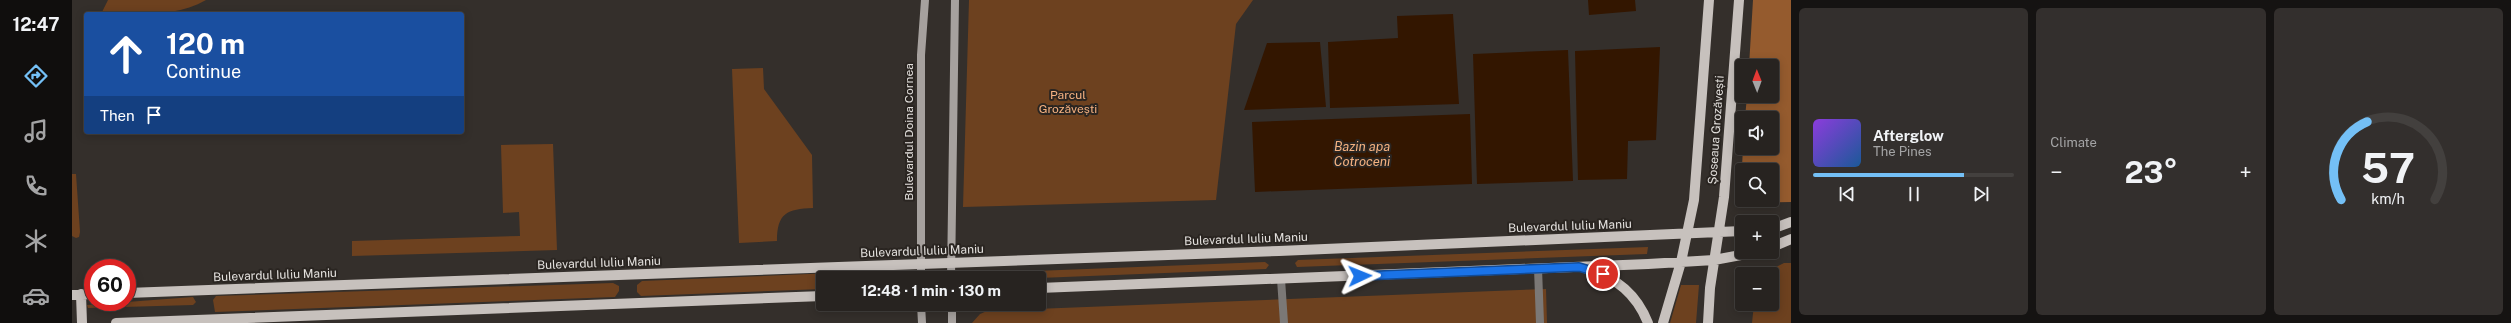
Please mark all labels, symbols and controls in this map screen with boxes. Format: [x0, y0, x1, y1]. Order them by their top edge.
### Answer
text: 12:47 [12, 14, 60, 35]
text: 120 m [166, 27, 245, 60]
icon: ahead [100, 28, 152, 80]
north arrow [1735, 59, 1779, 103]
map controls [1735, 59, 1779, 311]
text: Continue [166, 61, 241, 82]
icon: directions [22, 62, 50, 90]
street label: Bulevardul Doina Cornea [902, 63, 916, 201]
street label: Șoseaua Grozăvești [1705, 75, 1727, 185]
park label: Parcul Grozăvești [1039, 88, 1097, 116]
icon: arrive [143, 104, 165, 126]
text: Then [100, 107, 135, 124]
button: sound [1735, 111, 1779, 155]
icon: music [22, 117, 50, 145]
text: Afterglow [1873, 127, 1944, 144]
text: Climate [2050, 135, 2097, 150]
water label: Bazin apa Cotroceni [1334, 139, 1391, 169]
text: 57 [2361, 142, 2415, 191]
text: The Pines [1873, 144, 1932, 159]
text: 23° [2124, 154, 2178, 190]
text: − [2050, 159, 2063, 185]
text: + [2239, 159, 2252, 185]
button: search [1735, 163, 1779, 207]
icon: phone [22, 172, 50, 200]
icon: previous [1836, 183, 1858, 205]
icon: pause [1903, 183, 1925, 205]
icon: next [1970, 183, 1992, 205]
text: km/h [2371, 189, 2405, 206]
button: + [1735, 215, 1779, 259]
street label: Bulevardul Iuliu Maniu [1508, 217, 1632, 235]
icon: climate [22, 227, 50, 255]
street label: Bulevardul Iuliu Maniu [1184, 230, 1308, 248]
street label: Bulevardul Iuliu Maniu [860, 242, 984, 260]
street label: Bulevardul Iuliu Maniu [537, 254, 661, 272]
position arrow [1339, 255, 1381, 297]
pin [1586, 257, 1620, 291]
speed limit sign: 60 [84, 259, 136, 311]
icon: arrive [1592, 263, 1614, 285]
street label: Bulevardul Iuliu Maniu [213, 266, 337, 284]
button: − [1735, 267, 1779, 311]
icon: car [22, 282, 50, 310]
text: 12:48 · 1 min · 130 m [861, 282, 1001, 299]

